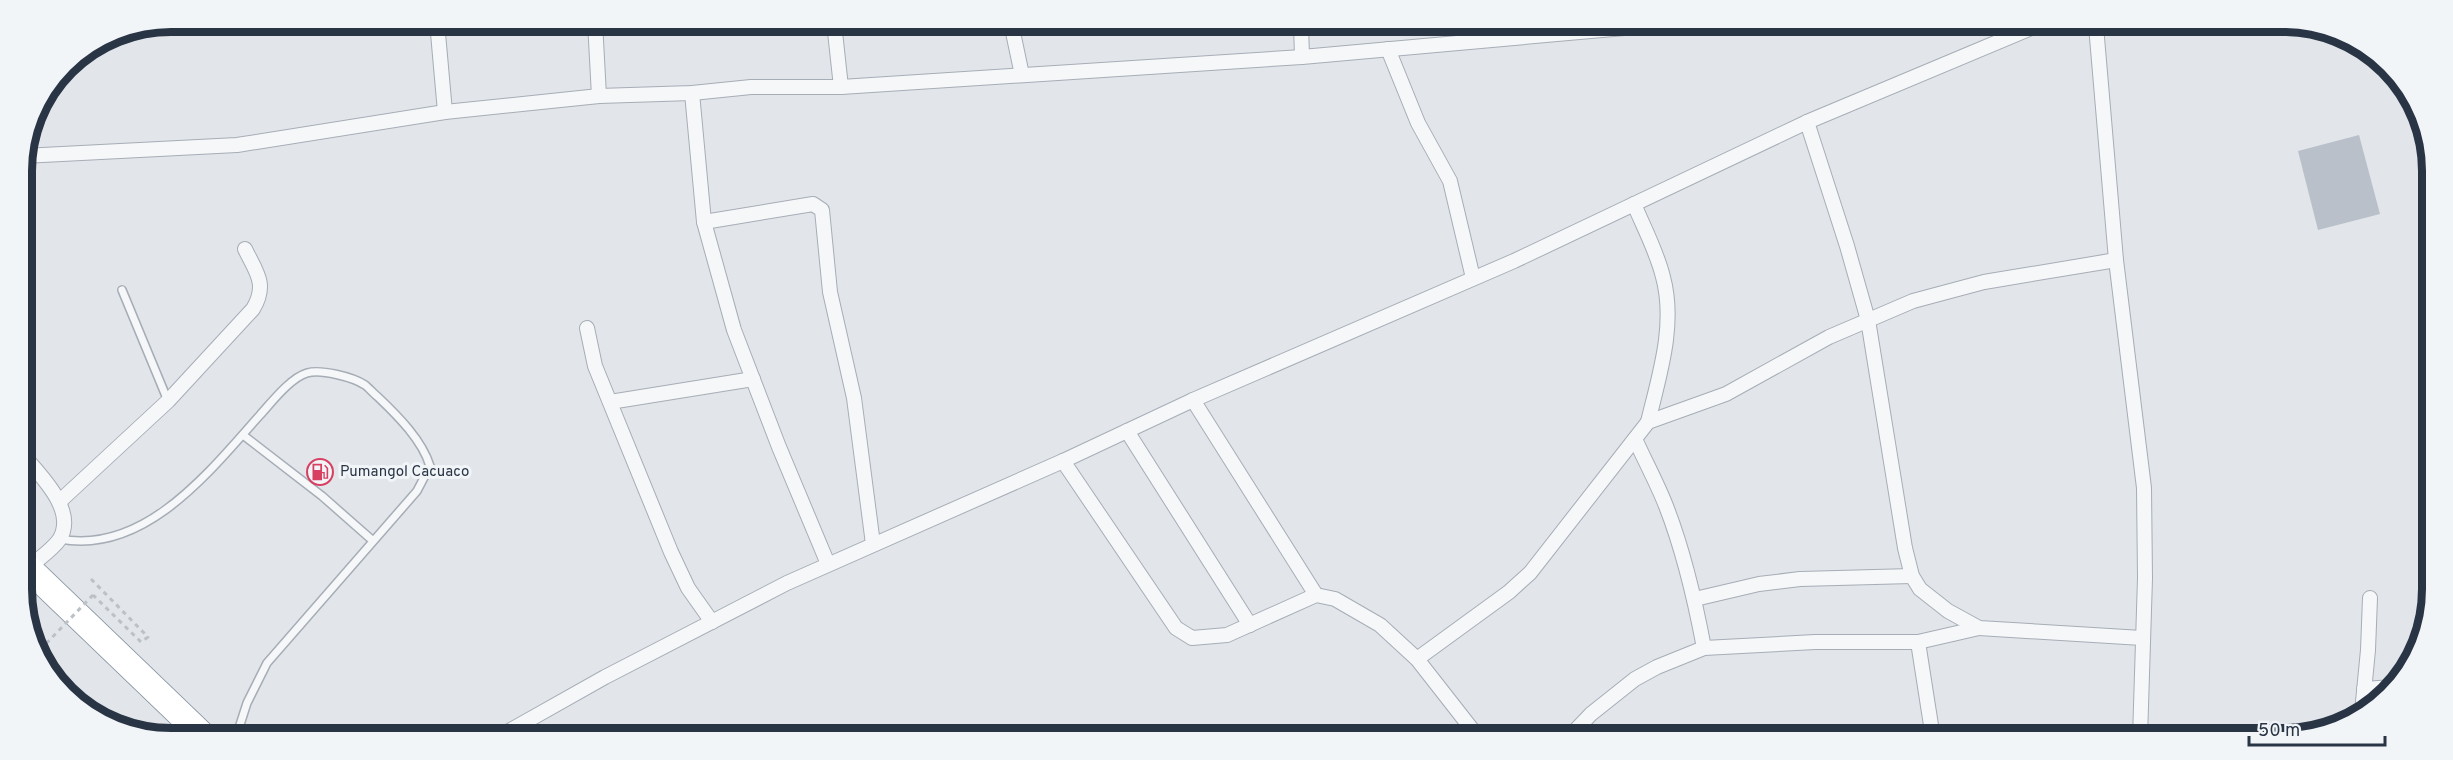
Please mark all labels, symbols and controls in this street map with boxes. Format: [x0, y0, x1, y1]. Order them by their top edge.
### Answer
fuel station icon: Pumangol Cacuaco [305, 457, 335, 487]
place label: Pumangol Cacuaco [340, 463, 469, 482]
scale bar [2249, 709, 2386, 747]
text: 50 m [2258, 720, 2300, 743]

